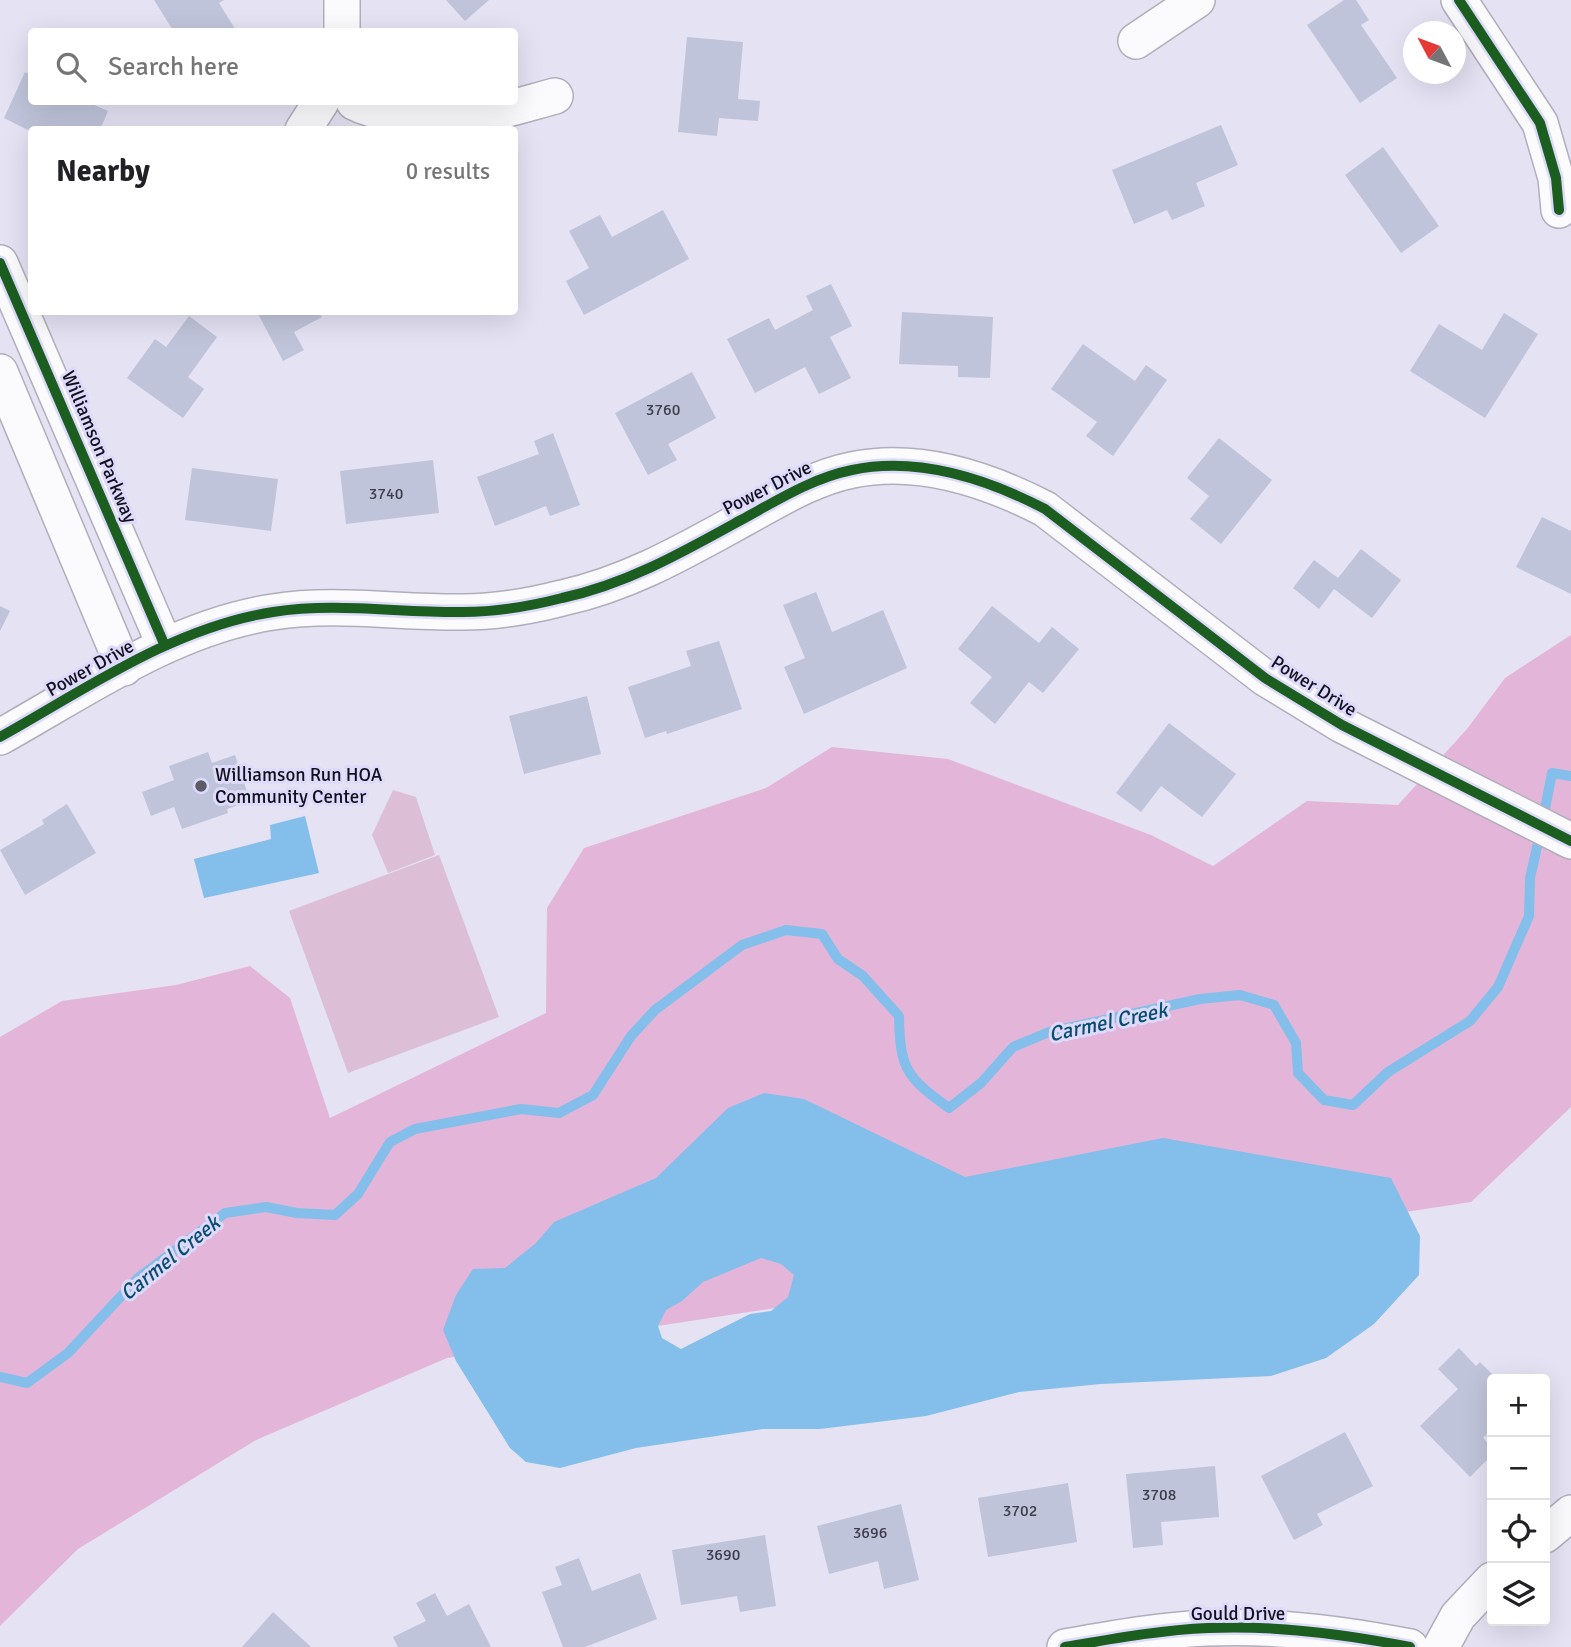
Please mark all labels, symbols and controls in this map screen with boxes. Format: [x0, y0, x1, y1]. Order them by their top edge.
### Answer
north arrow [1403, 21, 1466, 84]
search box [28, 28, 518, 105]
icon: search [52, 48, 90, 86]
text: Search here [108, 51, 239, 83]
text: Nearby [56, 153, 150, 190]
text: 0 results [406, 157, 490, 186]
street label: Williamson Parkway [56, 367, 142, 527]
house number: 3760 [646, 400, 680, 420]
street label: Power Drive [719, 455, 815, 521]
house number: 3740 [369, 484, 403, 504]
street label: Power Drive [42, 634, 138, 702]
street label: Power Drive [1267, 650, 1361, 722]
place label: Williamson Run HOA Community Center [215, 763, 383, 809]
marker: Williamson Run HOA Community Center [193, 778, 209, 794]
water label: Carmel Creek [1046, 996, 1172, 1047]
water label: Carmel Creek [115, 1208, 227, 1306]
map controls [1487, 1374, 1550, 1626]
button: + [1487, 1374, 1550, 1437]
button: − [1487, 1437, 1550, 1500]
house number: 3708 [1142, 1485, 1176, 1505]
button: locate [1487, 1500, 1550, 1563]
house number: 3702 [1003, 1501, 1037, 1521]
house number: 3696 [853, 1523, 887, 1543]
house number: 3690 [706, 1545, 740, 1565]
button: layers [1487, 1563, 1550, 1626]
street label: Gould Drive [1191, 1602, 1285, 1626]

